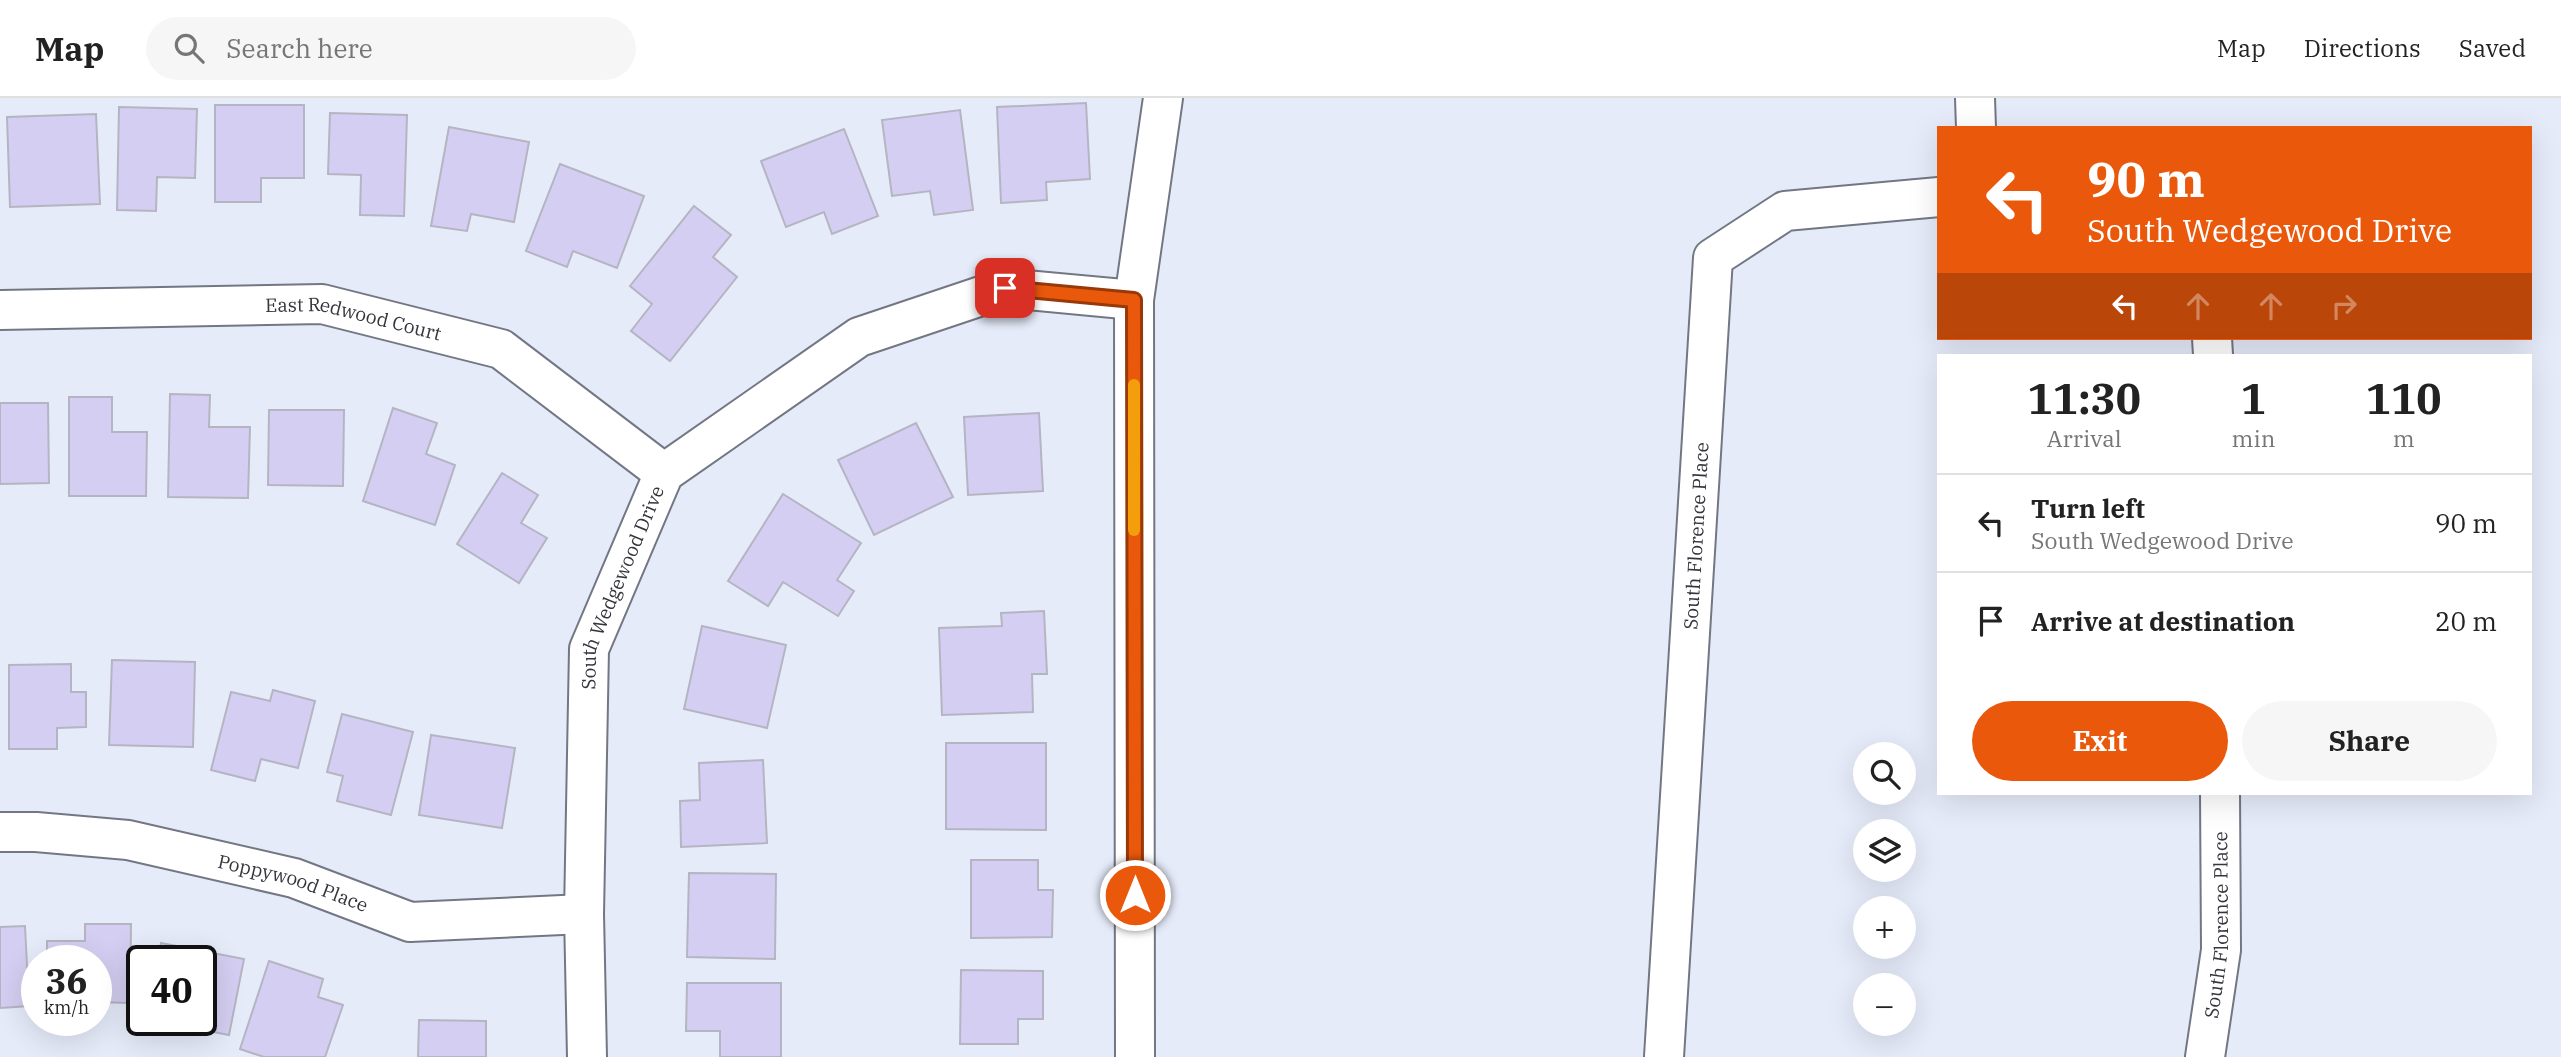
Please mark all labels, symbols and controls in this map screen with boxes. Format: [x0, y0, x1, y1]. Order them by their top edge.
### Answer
search box [146, 17, 636, 80]
text: Map [35, 27, 104, 70]
icon: search [170, 29, 208, 67]
text: Search here [226, 31, 373, 65]
text: Map [2217, 32, 2266, 64]
text: Directions [2304, 32, 2421, 64]
text: Saved [2459, 32, 2526, 64]
text: 90 m [2087, 147, 2205, 210]
icon: left [1972, 154, 2063, 245]
text: South Wedgewood Drive [2087, 209, 2452, 251]
pin [975, 258, 1035, 318]
icon: arrive [986, 269, 1024, 307]
icon: left [2106, 287, 2144, 325]
icon: ahead [2179, 287, 2217, 325]
icon: ahead [2252, 287, 2290, 325]
icon: right [2325, 287, 2363, 325]
street label: East Redwood Court [265, 292, 444, 346]
text: 11:30 [2027, 371, 2141, 426]
text: 1 [2241, 371, 2266, 426]
text: 110 [2366, 371, 2441, 426]
text: Arrival [2047, 423, 2122, 453]
text: min [2232, 423, 2275, 453]
text: m [2393, 423, 2415, 453]
street label: South Florence Place [1678, 442, 1714, 630]
street label: South Wedgewood Drive [576, 482, 669, 690]
text: Turn left [2031, 491, 2145, 525]
icon: left [1972, 504, 2010, 542]
text: 90 m [2435, 506, 2497, 540]
text: South Wedgewood Drive [2031, 525, 2294, 555]
icon: arrive [1972, 602, 2010, 640]
text: Arrive at destination [2031, 604, 2295, 638]
text: 20 m [2435, 604, 2497, 638]
button: Exit [1972, 701, 2228, 781]
button: Share [2242, 701, 2497, 781]
map controls [1853, 742, 1916, 1036]
button: search [1853, 742, 1916, 805]
button: layers [1853, 819, 1916, 882]
street label: South Florence Place [2199, 831, 2233, 1020]
street label: Poppywood Place [216, 849, 372, 917]
position arrow [1098, 858, 1172, 932]
button: + [1853, 896, 1916, 959]
speed limit sign: 40 [126, 945, 217, 1036]
text: 36 [45, 958, 88, 1004]
button: − [1853, 973, 1916, 1036]
text: km/h [44, 996, 89, 1019]

